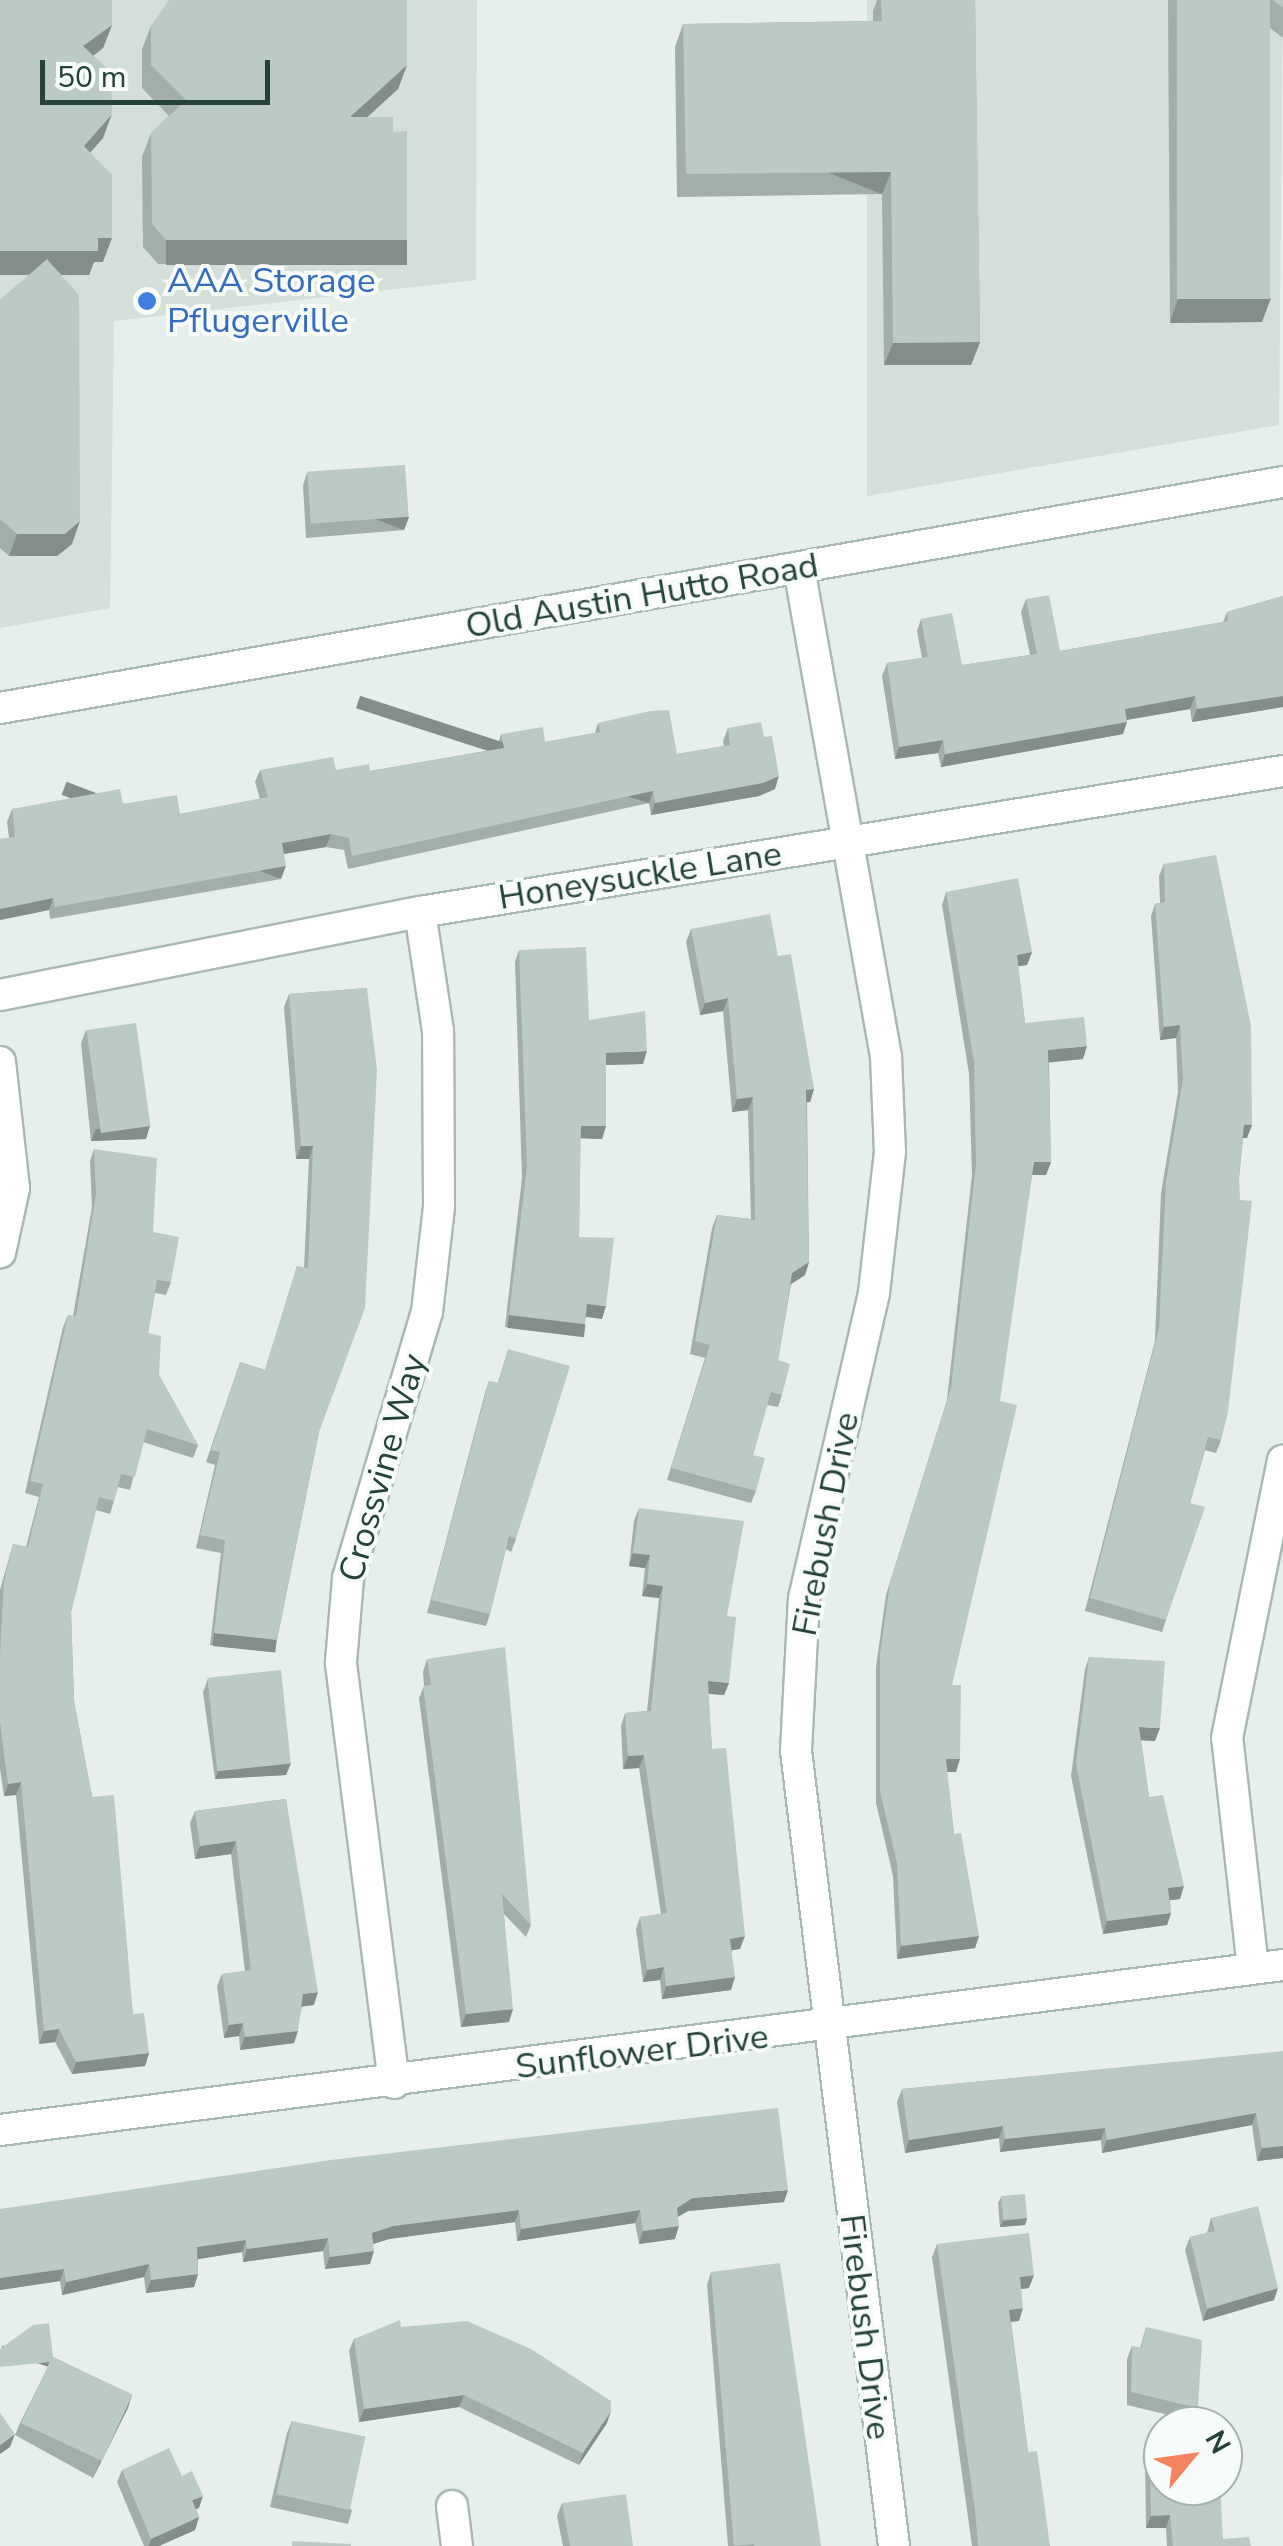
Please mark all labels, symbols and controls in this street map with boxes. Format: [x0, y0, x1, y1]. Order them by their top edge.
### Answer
scale bar [45, 40, 275, 102]
text: 50 m [57, 57, 126, 98]
place label: AAA Storage Pflugerville [167, 260, 376, 342]
marker: AAA Storage Pflugerville [136, 290, 158, 312]
street label: Old Austin Hutto Road [462, 544, 822, 648]
street label: Honeysuckle Lane [495, 833, 785, 919]
street label: Crossvine Way [330, 1349, 436, 1587]
street label: Firebush Drive [784, 1409, 868, 1639]
street label: Sunflower Drive [513, 2016, 771, 2088]
street label: Firebush Drive [830, 2212, 900, 2442]
north arrow [1143, 2406, 1243, 2506]
text: N [1196, 2424, 1239, 2461]

